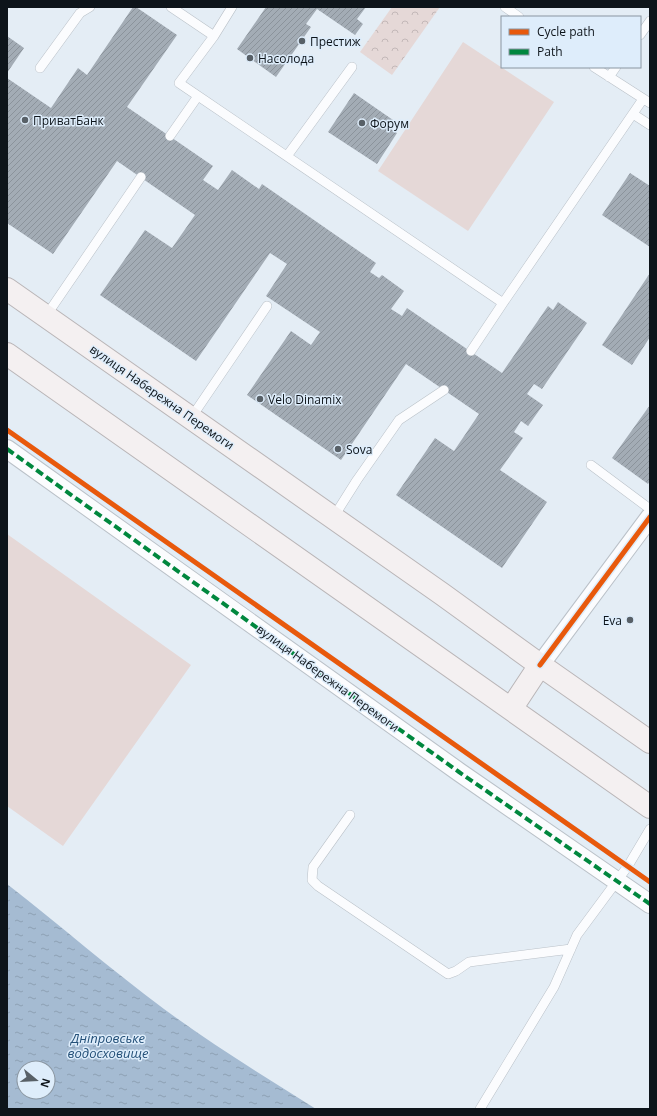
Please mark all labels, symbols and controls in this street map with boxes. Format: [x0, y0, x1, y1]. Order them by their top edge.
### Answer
legend [501, 16, 641, 68]
text: Cycle path [537, 23, 595, 40]
place label: Престиж [310, 33, 361, 50]
marker: Престиж [297, 36, 307, 46]
text: Path [537, 43, 563, 60]
place label: Насолода [258, 50, 314, 67]
marker: Насолода [245, 53, 255, 63]
place label: ПриватБанк [33, 112, 105, 129]
marker: ПриватБанк [20, 115, 30, 125]
place label: Форум [370, 115, 409, 132]
marker: Форум [357, 118, 367, 128]
street label: вулиця Набережна Перемоги [86, 341, 238, 453]
place label: Velo Dinamix [268, 391, 342, 408]
marker: Velo Dinamix [255, 394, 265, 404]
place label: Sova [346, 441, 372, 458]
marker: Sova [333, 444, 343, 454]
place label: Eva [603, 612, 622, 629]
marker: Eva [625, 615, 635, 625]
street label: вулиця Набережна Перемоги [253, 620, 403, 736]
water label: Дніпровське водосховище [68, 1029, 149, 1062]
north arrow [16, 1060, 56, 1100]
text: N [37, 1077, 55, 1090]

